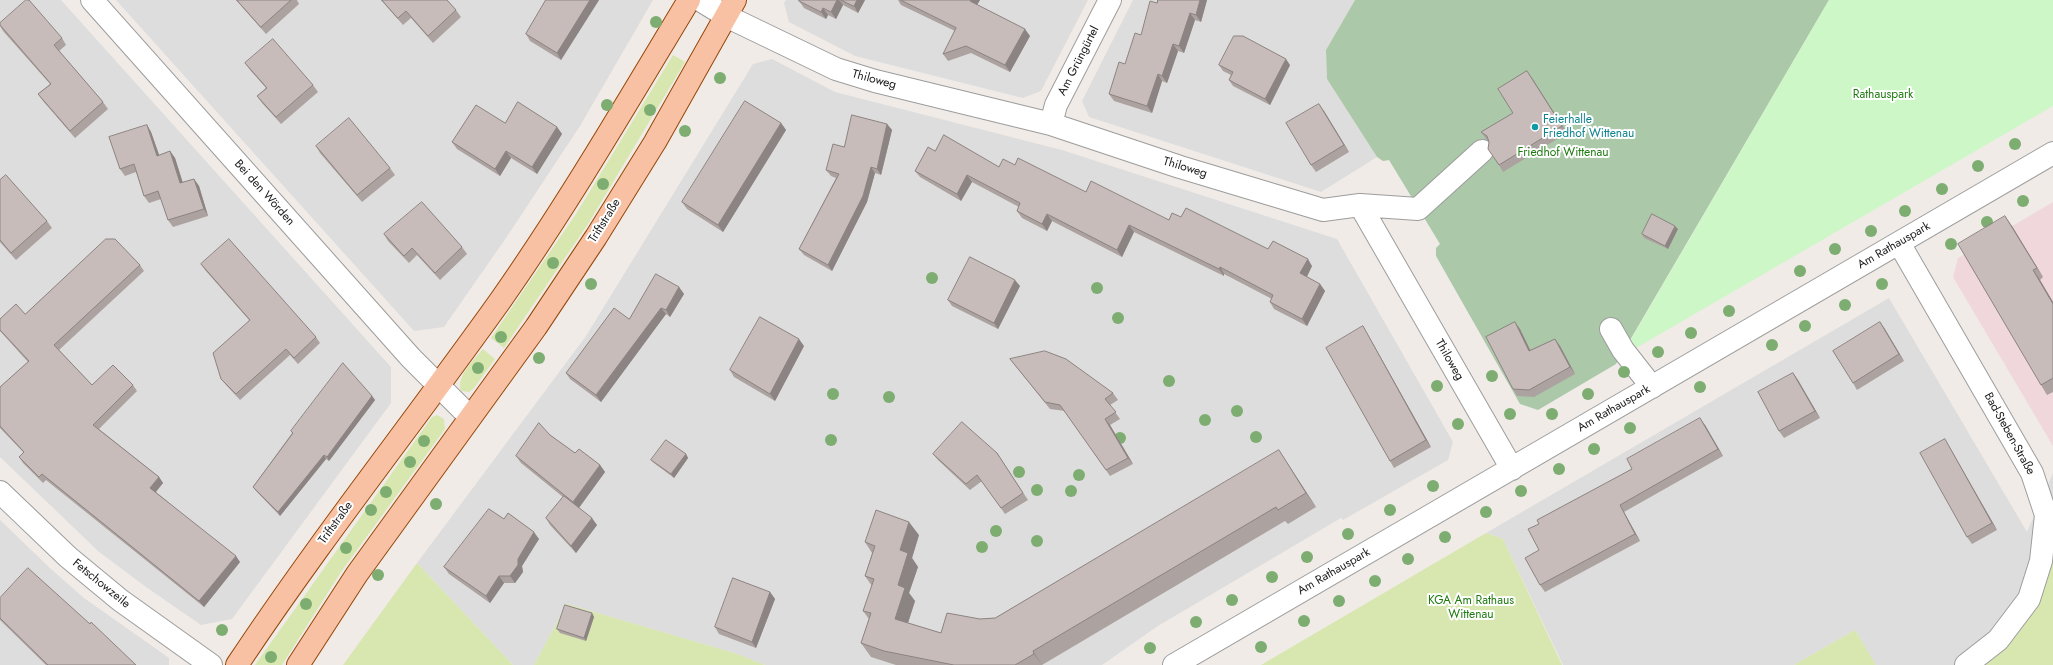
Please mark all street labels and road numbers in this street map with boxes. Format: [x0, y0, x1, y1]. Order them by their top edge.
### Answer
street label: Am Grüngürtel [1055, 24, 1103, 98]
street label: Thiloweg [850, 67, 898, 93]
street label: Thiloweg [1161, 155, 1209, 181]
street label: Bei den Wörden [231, 157, 297, 229]
street label: Triftstraße [586, 197, 624, 245]
street label: Am Rathauspark [1855, 219, 1933, 273]
street label: Thiloweg [1431, 337, 1467, 383]
street label: Am Rathauspark [1575, 382, 1653, 436]
street label: Bad-Steben-Straße [1980, 390, 2038, 478]
street label: Triftstraße [316, 499, 356, 547]
street label: Am Rathauspark [1295, 545, 1373, 599]
street label: Fetschowzeile [69, 556, 133, 612]

